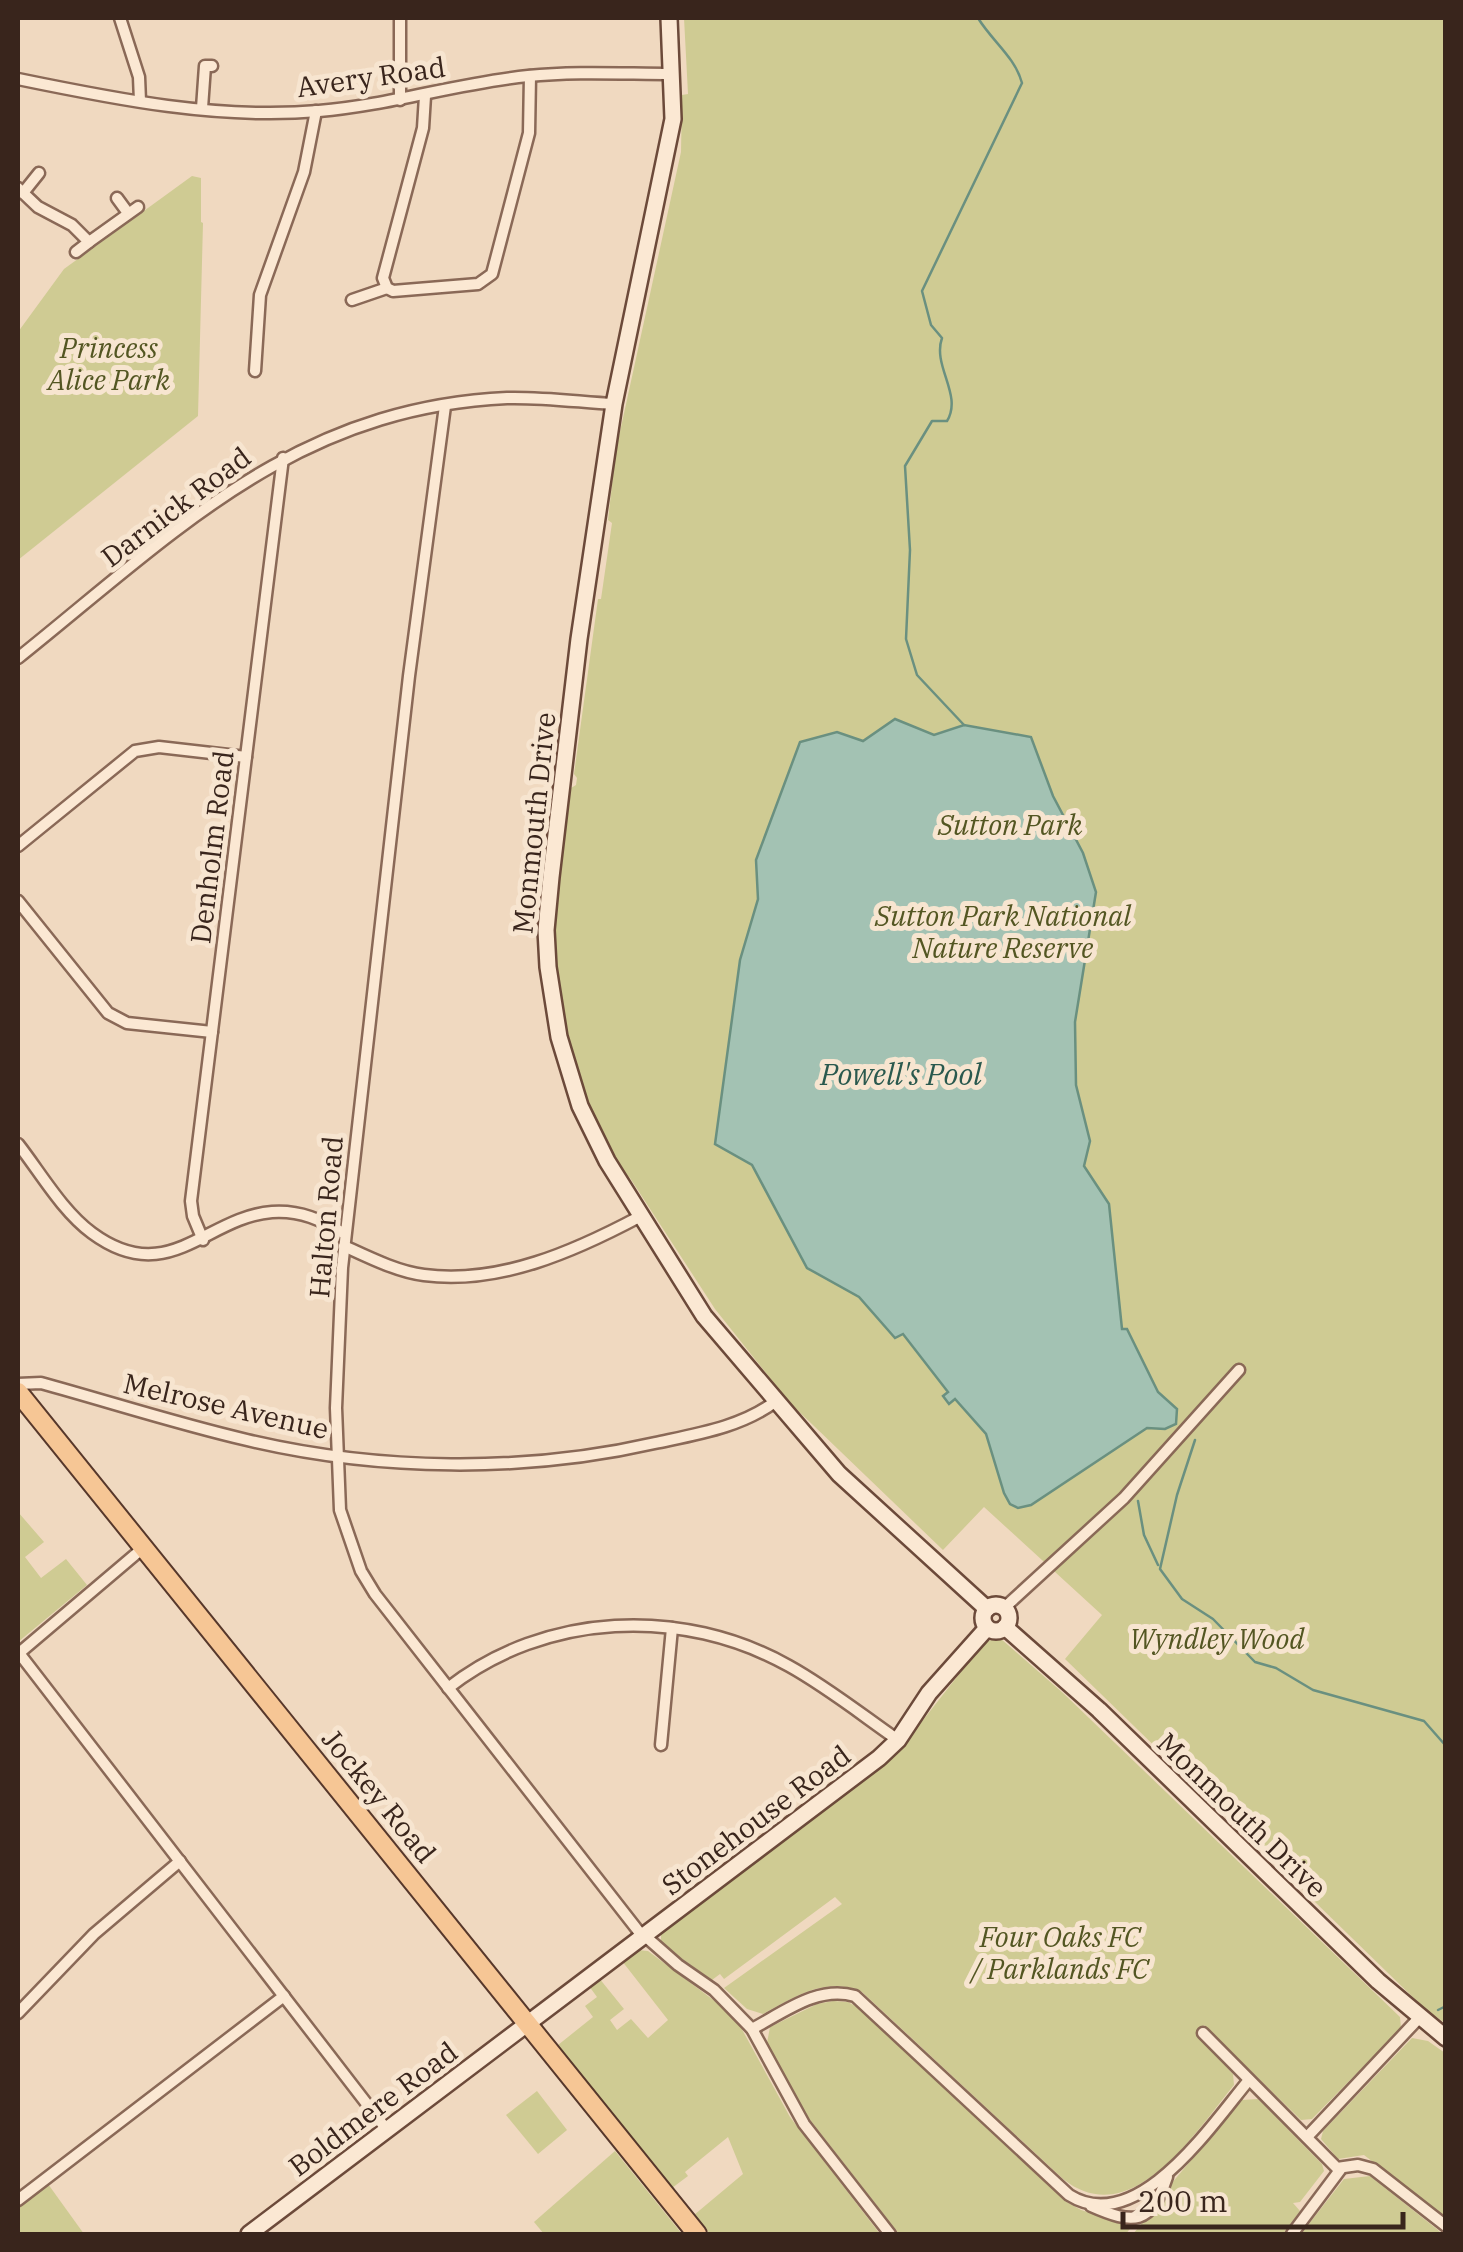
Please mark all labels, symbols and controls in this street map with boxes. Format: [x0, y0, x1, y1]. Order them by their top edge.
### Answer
street label: Avery Road [294, 48, 448, 105]
park label: Princess Alice Park [46, 329, 170, 398]
street label: Darnick Road [93, 438, 258, 575]
street label: Monmouth Drive [503, 710, 564, 935]
street label: Denholm Road [181, 748, 242, 946]
park label: Sutton Park [937, 806, 1082, 843]
park label: Sutton Park National Nature Reserve [874, 897, 1132, 966]
water label: Powell's Pool [819, 1054, 982, 1093]
street label: Halton Road [300, 1134, 351, 1300]
street label: Melrose Avenue [120, 1364, 332, 1447]
park label: Wyndley Wood [1129, 1620, 1305, 1657]
street label: Jockey Road [314, 1721, 445, 1870]
street label: Monmouth Drive [1149, 1724, 1335, 1905]
street label: Stonehouse Road [654, 1736, 858, 1903]
park label: Four Oaks FC / Parklands FC [969, 1918, 1151, 1987]
street label: Boldmere Road [281, 2033, 465, 2184]
scale bar [1123, 2167, 1403, 2229]
text: 200 m [1138, 2181, 1228, 2220]

